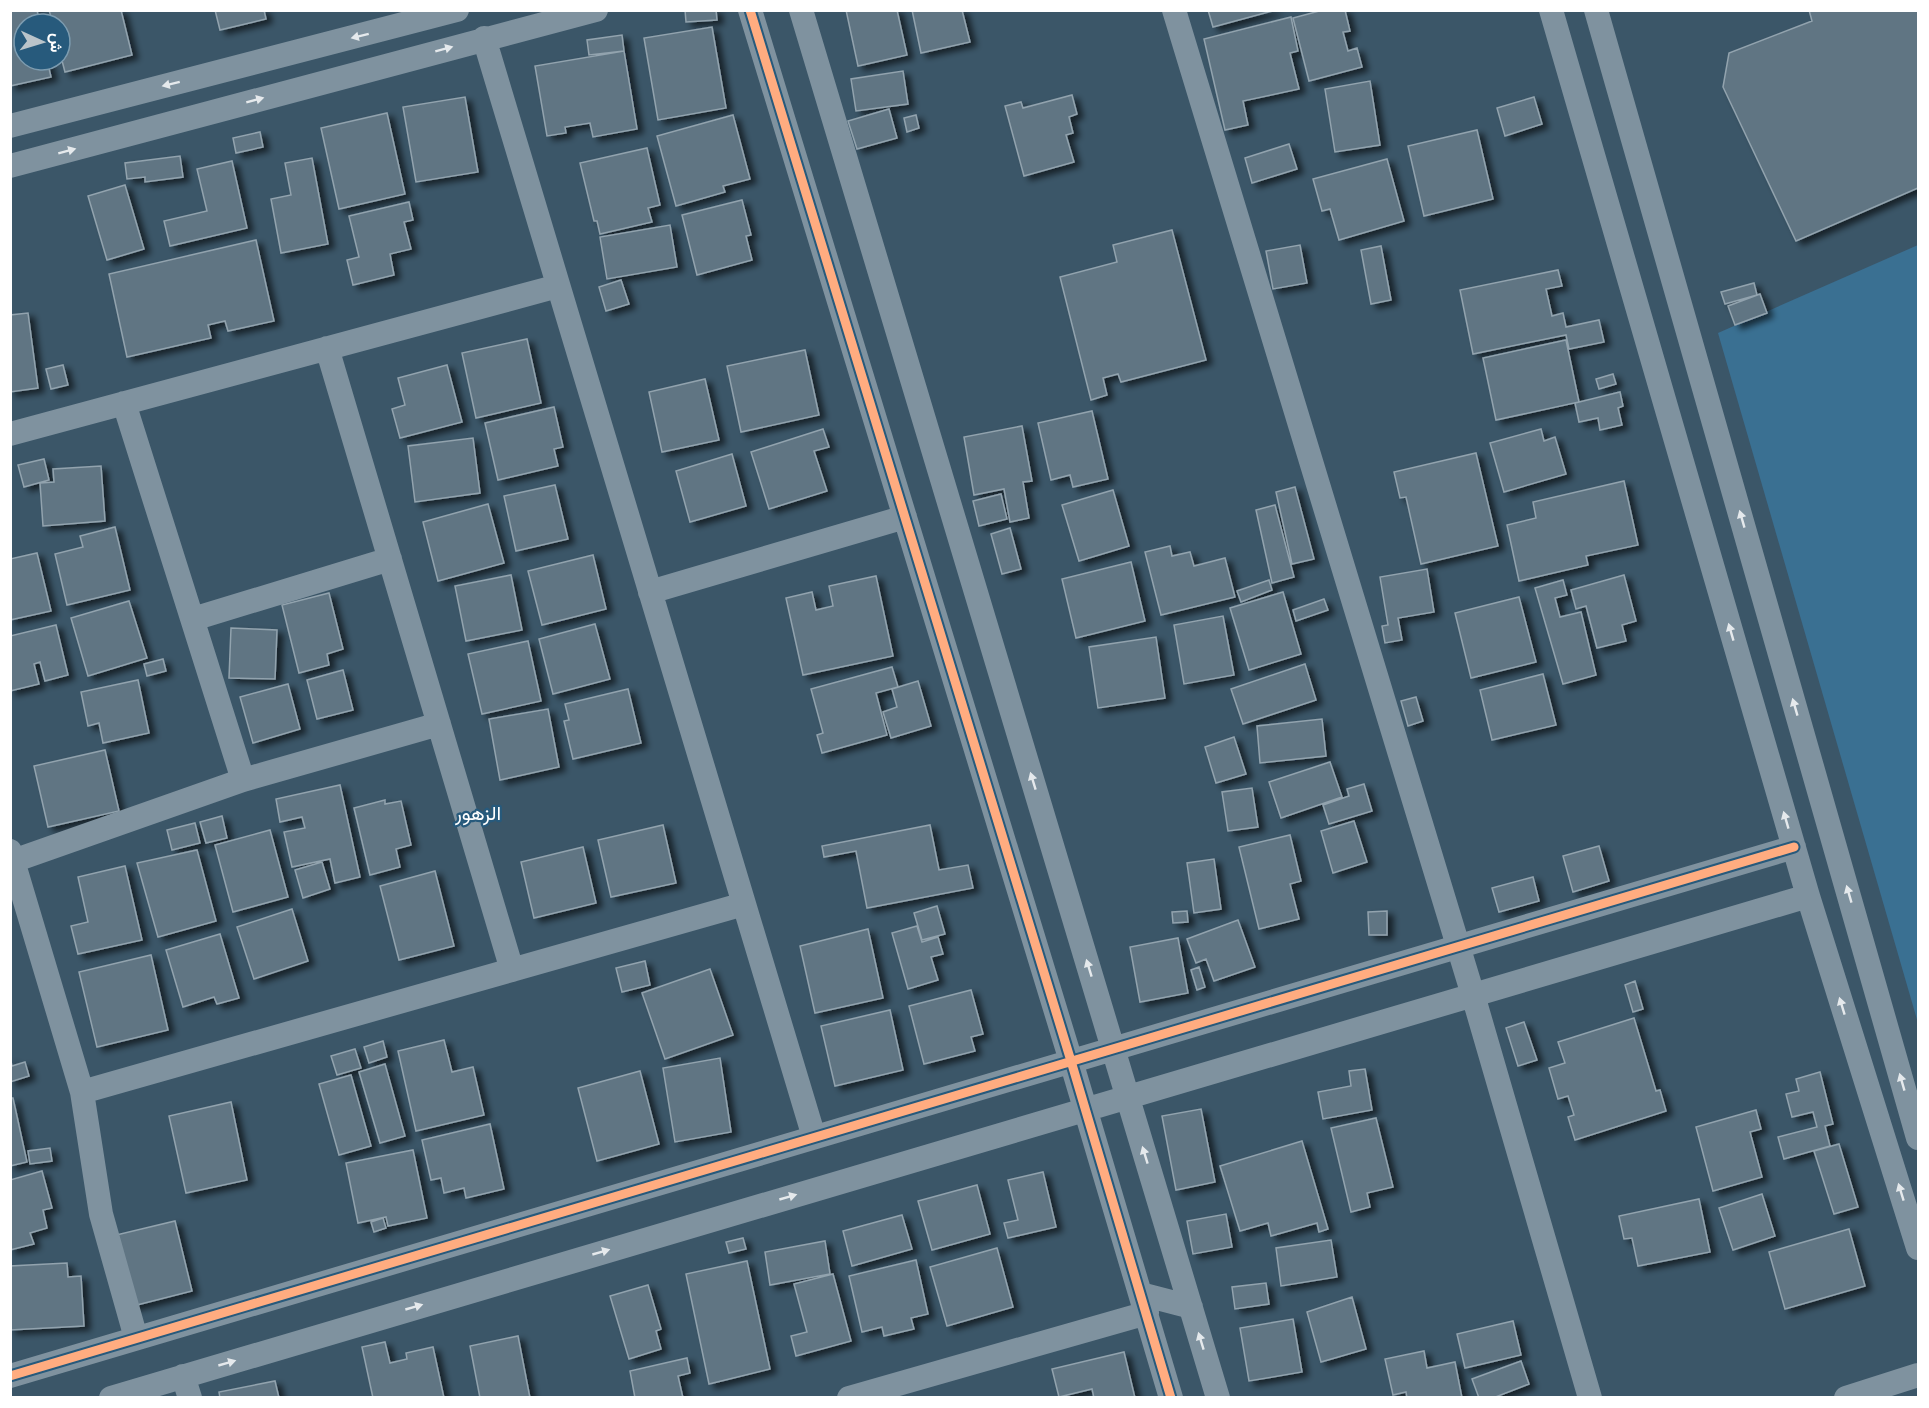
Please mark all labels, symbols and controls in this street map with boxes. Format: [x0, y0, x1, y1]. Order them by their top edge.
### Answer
north arrow [12, 12, 72, 72]
one-way arrow [351, 31, 369, 41]
text: ش [45, 33, 68, 53]
one-way arrow [435, 44, 453, 53]
one-way arrow [162, 80, 180, 90]
one-way arrow [246, 95, 264, 104]
one-way arrow [58, 145, 76, 155]
one-way arrow [1737, 510, 1746, 528]
one-way arrow [1726, 623, 1736, 641]
one-way arrow [1790, 698, 1799, 716]
one-way arrow [1028, 772, 1037, 790]
district label: الزهور [454, 800, 501, 826]
one-way arrow [1781, 811, 1790, 829]
one-way arrow [1844, 885, 1853, 903]
one-way arrow [1084, 959, 1093, 977]
one-way arrow [1837, 997, 1847, 1015]
one-way arrow [1897, 1073, 1907, 1091]
one-way arrow [1140, 1146, 1149, 1164]
one-way arrow [1896, 1183, 1905, 1201]
one-way arrow [779, 1192, 797, 1201]
one-way arrow [592, 1247, 610, 1256]
one-way arrow [405, 1302, 423, 1311]
one-way arrow [1196, 1332, 1205, 1350]
one-way arrow [218, 1358, 236, 1367]

